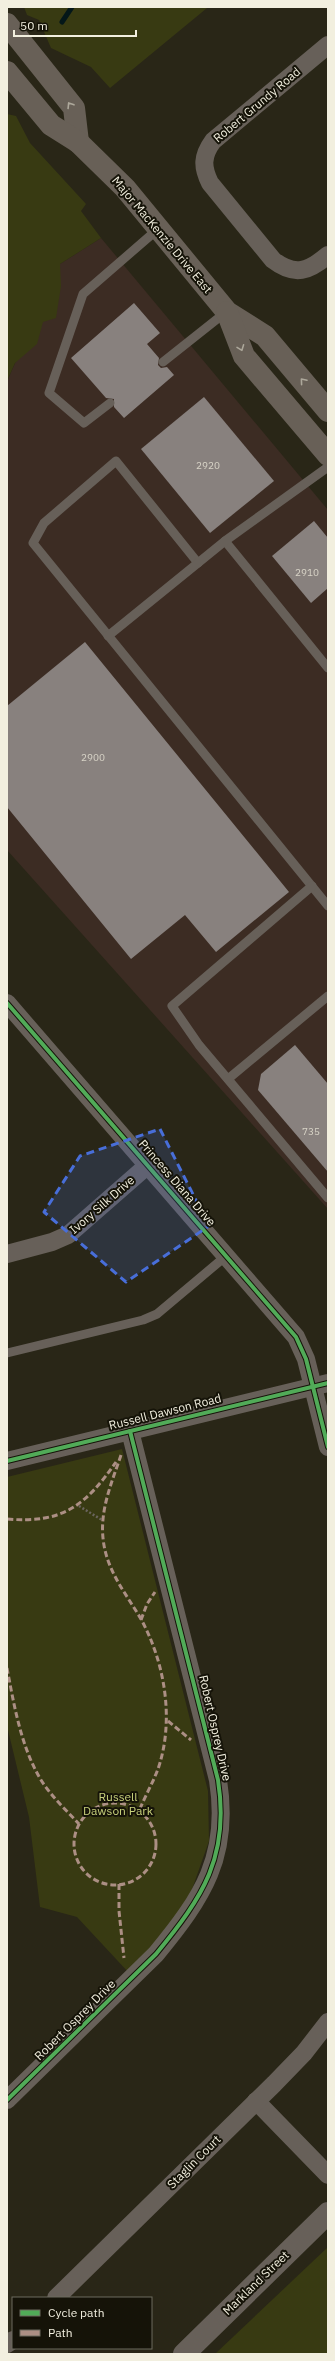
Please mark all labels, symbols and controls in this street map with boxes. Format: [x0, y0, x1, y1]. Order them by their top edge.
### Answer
scale bar [14, 12, 136, 38]
text: 50 m [20, 18, 48, 33]
street label: Robert Grundy Road [210, 64, 303, 145]
one-way arrow [68, 102, 75, 109]
street label: Major MacKenzie Drive East [109, 173, 216, 296]
one-way arrow [237, 345, 245, 352]
one-way arrow [300, 378, 307, 386]
house number: 2920 [196, 459, 220, 472]
house number: 2910 [295, 566, 319, 579]
house number: 2900 [81, 751, 105, 764]
house number: 735 [302, 1125, 320, 1138]
street label: Princess Diana Drive [136, 1136, 219, 1229]
street label: Ivory Silk Drive [66, 1172, 137, 1237]
street label: Russell Dawson Road [107, 1390, 223, 1433]
street label: Robert Osprey Drive [196, 1674, 235, 1783]
park label: Russell Dawson Park [83, 1789, 154, 1818]
street label: Robert Osprey Drive [31, 1976, 118, 2063]
street label: Staglin Court [164, 2132, 224, 2192]
street label: Markland Street [219, 2247, 292, 2318]
legend [12, 2297, 152, 2349]
text: Cycle path [48, 2305, 105, 2320]
text: Path [48, 2325, 73, 2340]

